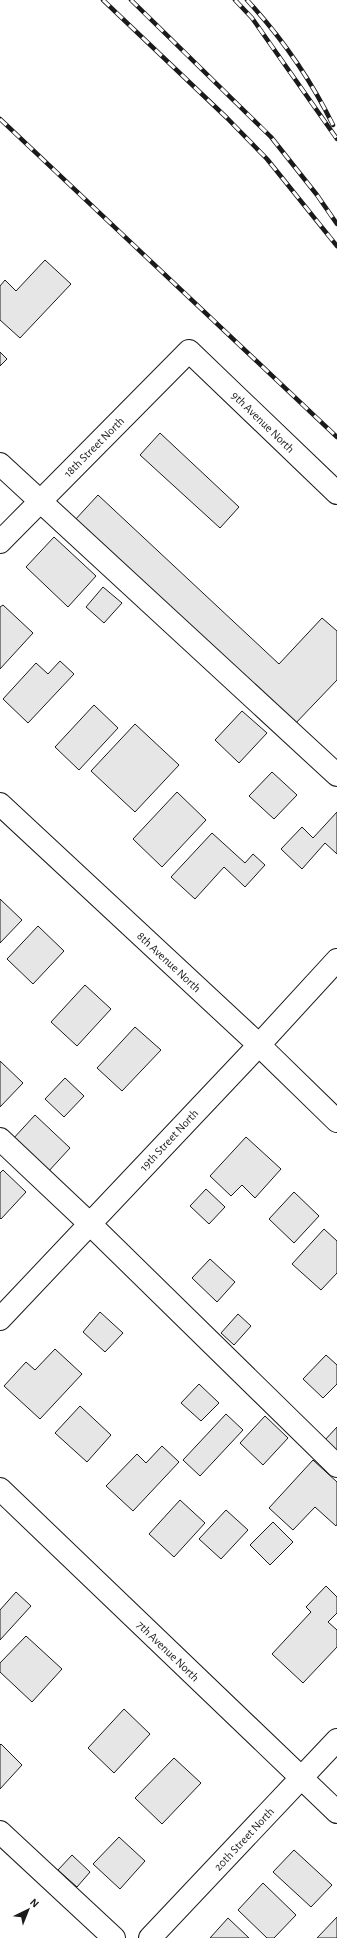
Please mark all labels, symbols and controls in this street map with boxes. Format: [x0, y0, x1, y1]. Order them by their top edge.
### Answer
street label: 9th Avenue North [229, 389, 297, 455]
street label: 18th Street North [62, 415, 126, 479]
street label: 8th Avenue North [135, 930, 203, 994]
street label: 19th Street North [137, 1107, 201, 1173]
street label: 7th Avenue North [134, 1618, 202, 1684]
street label: 20th Street North [212, 1805, 276, 1873]
north arrow [8, 1890, 48, 1930]
text: N [28, 1896, 41, 1910]

